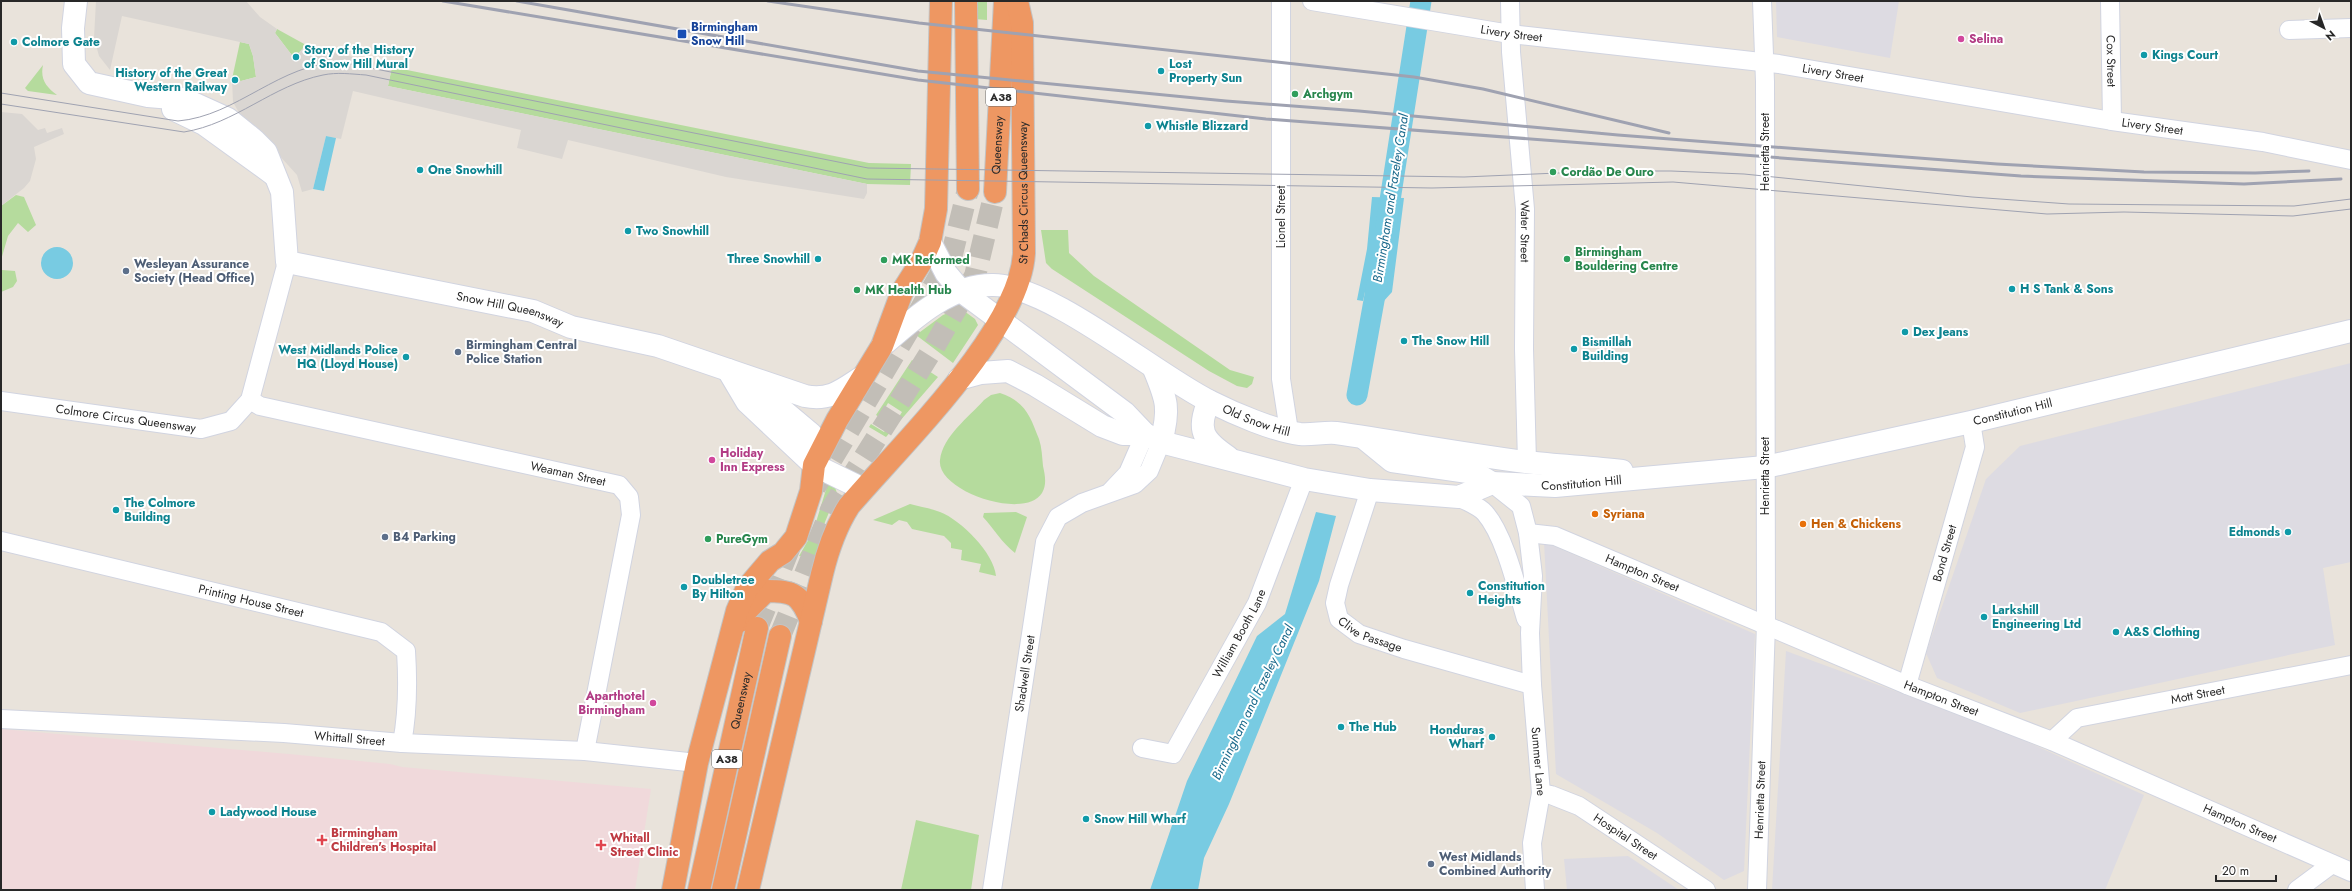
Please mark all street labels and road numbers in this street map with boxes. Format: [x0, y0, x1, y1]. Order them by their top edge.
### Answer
street label: Livery Street [1479, 20, 1543, 47]
street label: Cox Street [2102, 35, 2120, 87]
street label: Livery Street [1801, 59, 1865, 87]
road number: A38 [986, 88, 1016, 106]
street label: Henrietta Street [1756, 113, 1774, 191]
street label: Livery Street [2120, 113, 2184, 140]
street label: Queensway [987, 115, 1008, 175]
street label: St Chads Circus Queensway [1014, 121, 1033, 265]
street label: Lionel Street [1272, 186, 1290, 248]
street label: Water Street [1515, 200, 1534, 263]
street label: Snow Hill Queensway [455, 287, 567, 332]
street label: Constitution Hill [1971, 394, 2054, 430]
street label: Colmore Circus Queensway [54, 400, 198, 437]
street label: Old Snow Hill [1219, 400, 1292, 441]
street label: Henrietta Street [1756, 437, 1774, 515]
street label: Weaman Street [529, 457, 607, 491]
street label: Constitution Hill [1541, 471, 1623, 495]
street label: Bond Street [1928, 522, 1961, 584]
street label: Hampton Street [1603, 549, 1682, 597]
street label: Printing House Street [197, 580, 305, 622]
street label: William Booth Lane [1208, 587, 1270, 681]
street label: Clive Passage [1334, 612, 1404, 657]
street label: Shadwell Street [1010, 634, 1040, 713]
street label: Queensway [726, 669, 756, 731]
street label: Hampton Street [1901, 676, 1981, 721]
street label: Mott Street [2169, 681, 2226, 709]
street label: Summer Lane [1527, 726, 1550, 797]
street label: Whittall Street [313, 727, 386, 751]
road number: A38 [712, 750, 742, 768]
street label: Henrietta Street [1750, 760, 1770, 840]
street label: Hampton Street [2200, 799, 2280, 847]
street label: Hospital Street [1590, 809, 1661, 865]

